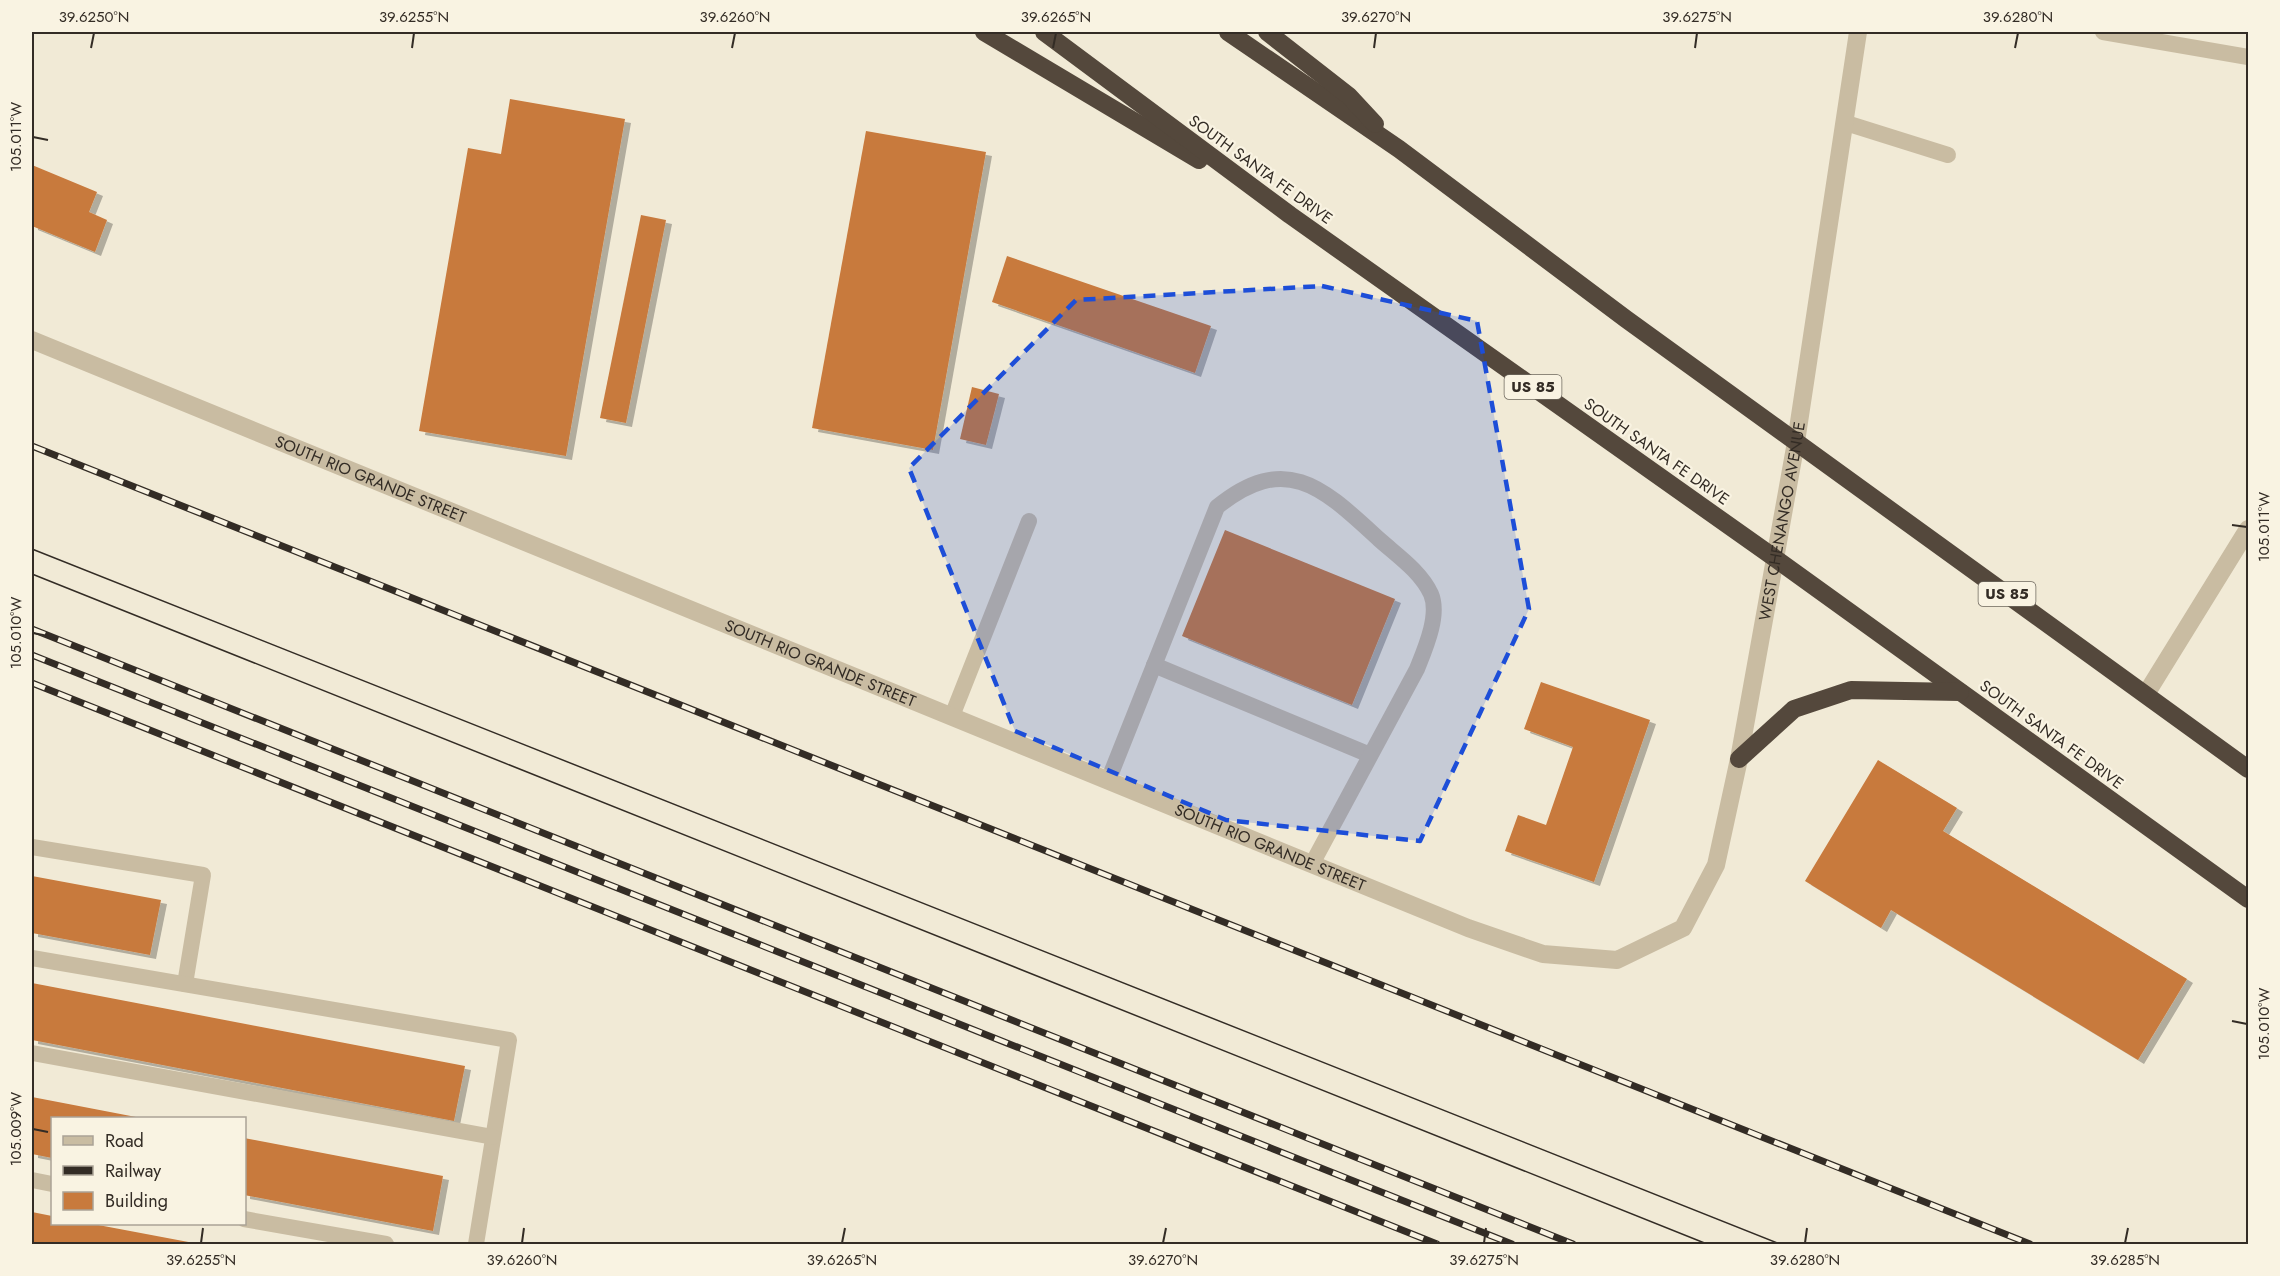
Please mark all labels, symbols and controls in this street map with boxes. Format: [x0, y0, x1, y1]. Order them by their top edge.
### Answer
text: 39.6250°N [59, 6, 129, 28]
text: 39.6255°N [379, 6, 449, 28]
text: 39.6260°N [700, 6, 770, 28]
text: 39.6265°N [1021, 6, 1091, 28]
text: 39.6270°N [1341, 6, 1411, 28]
text: 39.6275°N [1662, 6, 1732, 28]
text: 39.6280°N [1983, 6, 2053, 28]
text: 105.011°W [5, 102, 27, 172]
street label: SOUTH SANTA FE DRIVE [1184, 109, 1337, 229]
road number: US 85 [1504, 375, 1562, 399]
street label: SOUTH SANTA FE DRIVE [1579, 392, 1734, 510]
street label: WEST CHENANGO AVENUE [1753, 420, 1811, 623]
street label: SOUTH RIO GRANDE STREET [271, 430, 470, 529]
text: 105.011°W [2253, 492, 2275, 562]
road number: US 85 [1978, 582, 2036, 606]
text: 105.010°W [5, 597, 27, 669]
street label: SOUTH RIO GRANDE STREET [721, 614, 920, 713]
street label: SOUTH SANTA FE DRIVE [1975, 674, 2128, 794]
street label: SOUTH RIO GRANDE STREET [1171, 798, 1370, 897]
text: 105.010°W [2253, 988, 2275, 1060]
text: 105.009°W [5, 1092, 27, 1166]
legend [51, 1117, 246, 1225]
text: Road [105, 1128, 144, 1154]
text: Railway [105, 1158, 161, 1184]
text: Building [105, 1188, 168, 1214]
text: 39.6255°N [166, 1249, 236, 1271]
text: 39.6260°N [487, 1249, 557, 1271]
text: 39.6265°N [807, 1249, 877, 1271]
text: 39.6270°N [1128, 1249, 1198, 1271]
text: 39.6275°N [1449, 1249, 1519, 1271]
text: 39.6280°N [1770, 1249, 1840, 1271]
text: 39.6285°N [2090, 1249, 2160, 1271]

